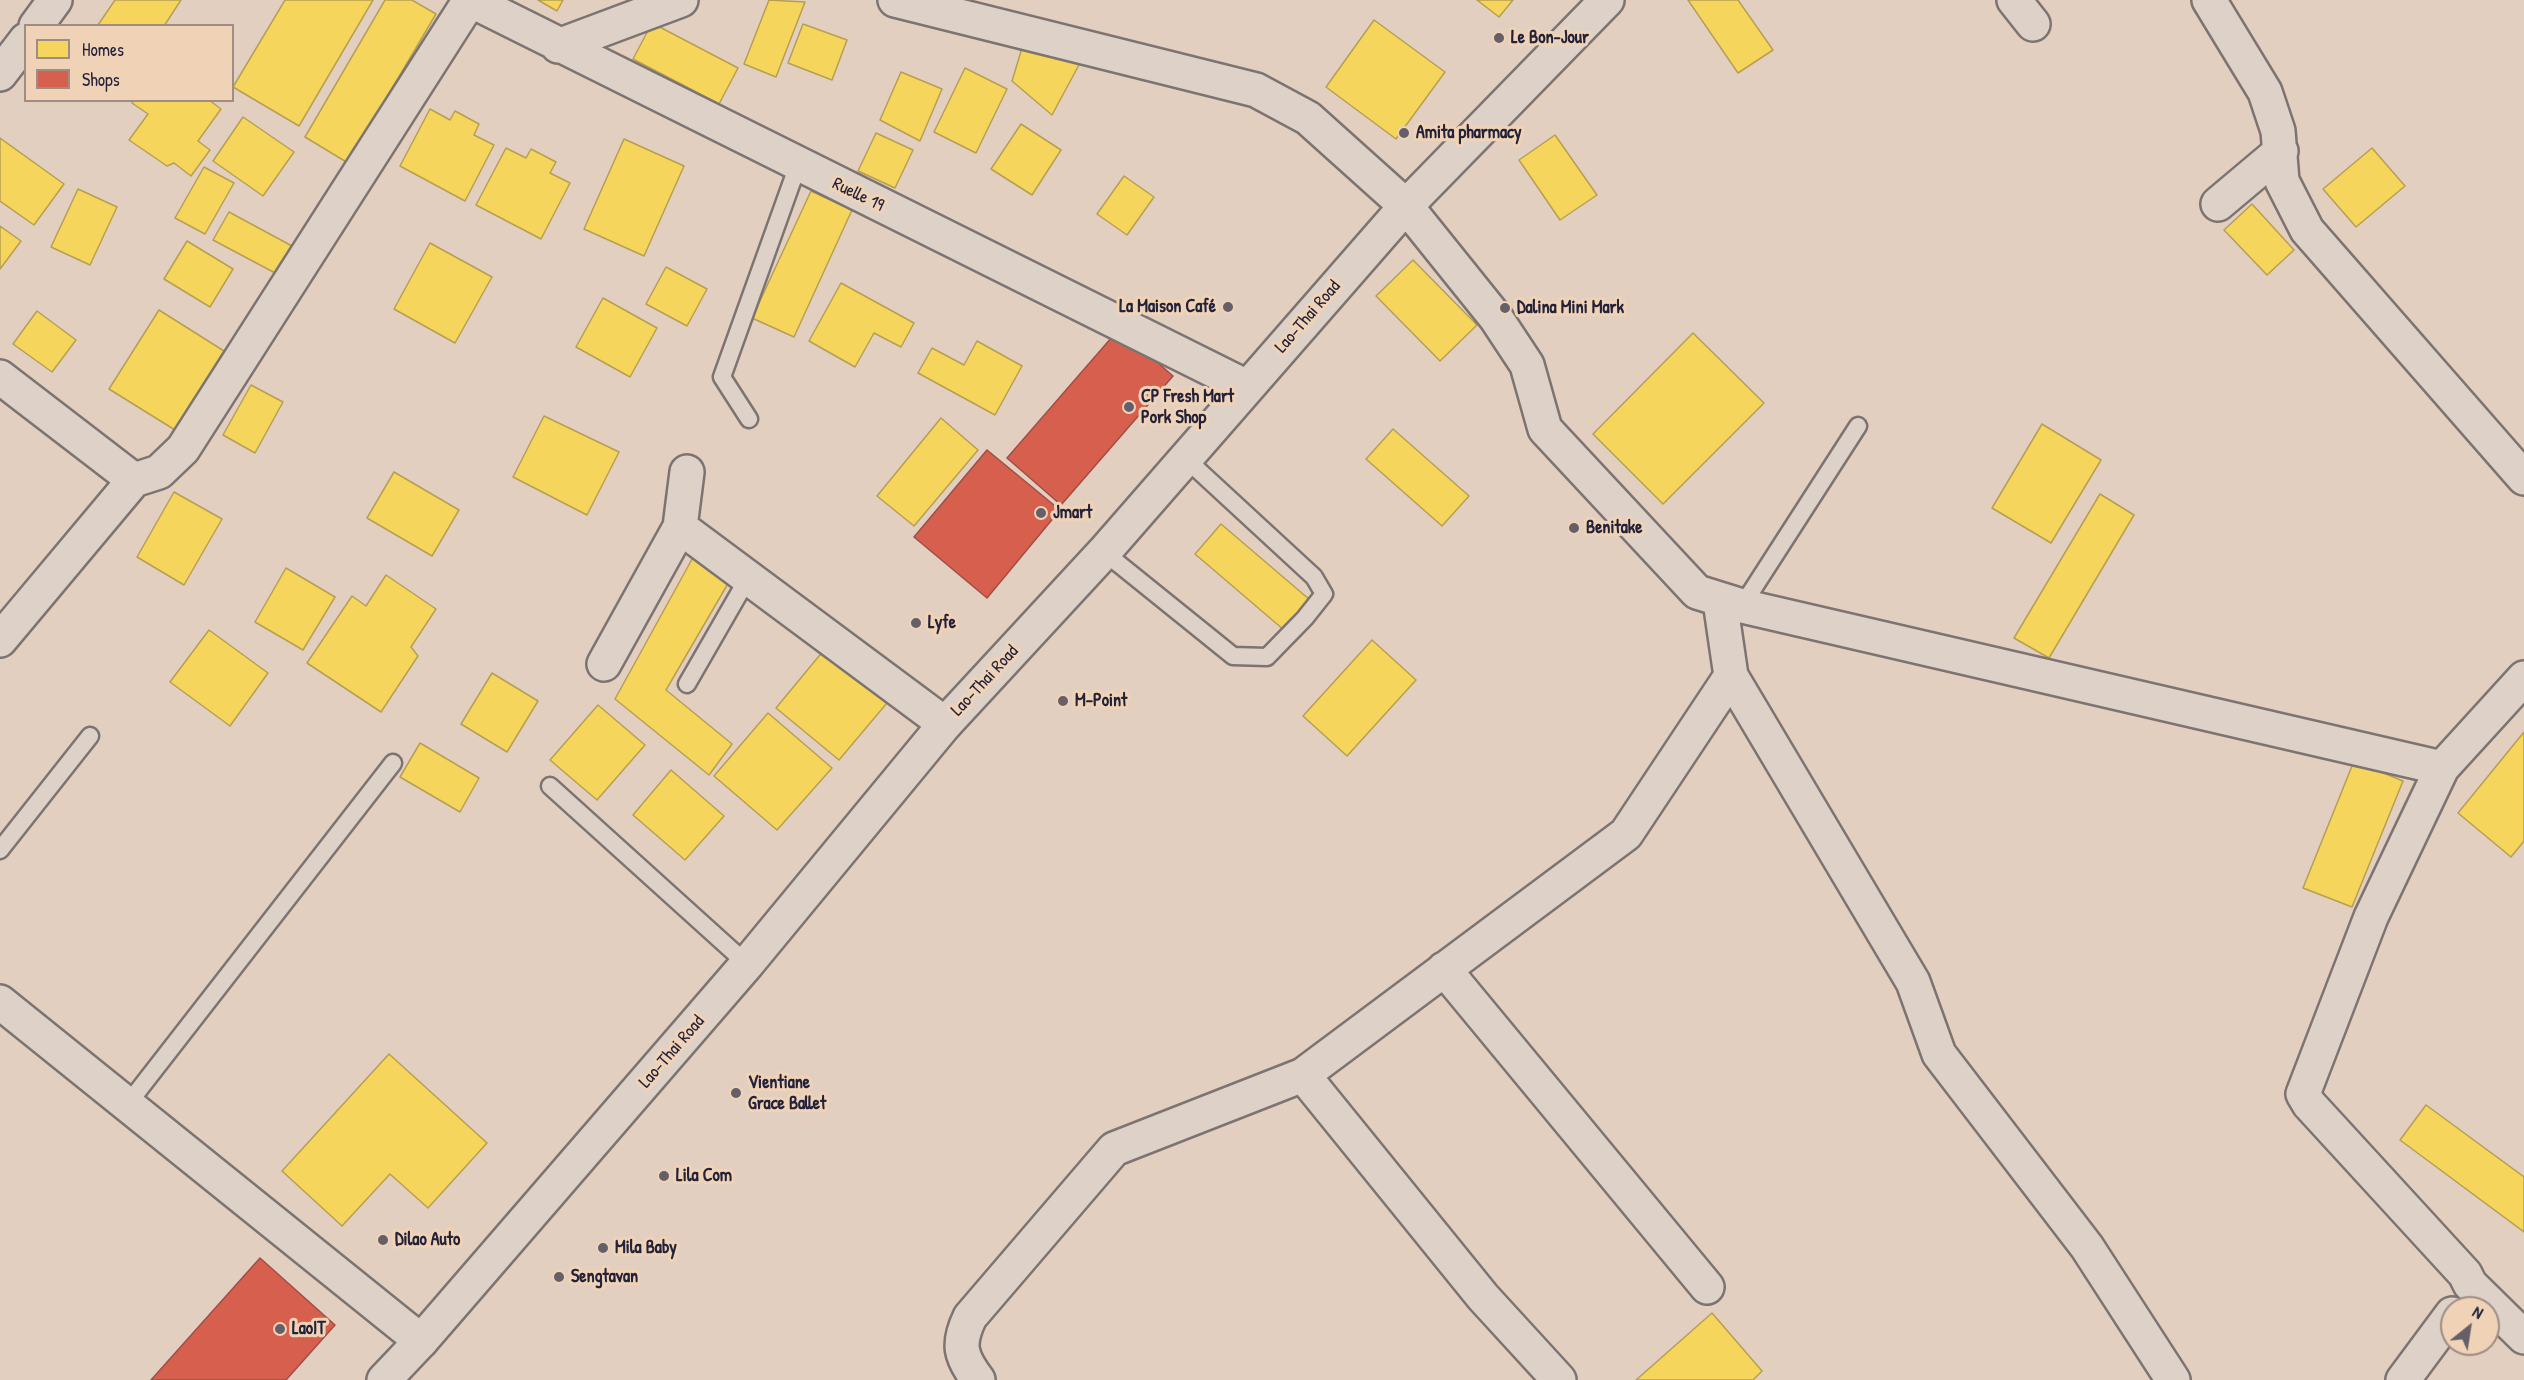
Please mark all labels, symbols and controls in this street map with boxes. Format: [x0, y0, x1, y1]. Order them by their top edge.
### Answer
legend [24, 24, 234, 102]
place label: Le Bon-Jour [1511, 27, 1589, 49]
marker: Le Bon-Jour [1492, 31, 1506, 45]
text: Homes [82, 37, 124, 62]
text: Shops [82, 67, 120, 92]
place label: Amita pharmacy [1416, 122, 1522, 144]
marker: Amita pharmacy [1397, 126, 1411, 140]
street label: Ruelle 19 [829, 173, 887, 217]
street label: Lao-Thai Road [1271, 276, 1345, 358]
place label: La Maison Café [1119, 296, 1216, 318]
place label: Dalina Mini Mark [1517, 297, 1624, 319]
marker: La Maison Café [1221, 300, 1235, 314]
marker: Dalina Mini Mark [1498, 301, 1512, 315]
place label: CP Fresh Mart Pork Shop [1141, 386, 1234, 428]
marker: CP Fresh Mart Pork Shop [1122, 400, 1136, 414]
place label: Jmart [1053, 502, 1092, 524]
marker: Jmart [1034, 506, 1048, 520]
place label: Benitake [1586, 517, 1642, 539]
marker: Benitake [1567, 521, 1581, 535]
place label: Lyfe [928, 612, 956, 634]
marker: Lyfe [909, 616, 923, 630]
street label: Lao-Thai Road [947, 641, 1023, 721]
place label: M-Point [1075, 690, 1127, 712]
marker: M-Point [1056, 694, 1070, 708]
street label: Lao-Thai Road [635, 1011, 709, 1093]
place label: Vientiane Grace Ballet [748, 1072, 826, 1114]
marker: Vientiane Grace Ballet [729, 1086, 743, 1100]
place label: Lila Com [676, 1165, 732, 1187]
marker: Lila Com [657, 1169, 671, 1183]
place label: Dilao Auto [395, 1229, 460, 1251]
marker: Dilao Auto [376, 1233, 390, 1247]
place label: Mila Baby [615, 1237, 677, 1259]
marker: Mila Baby [596, 1241, 610, 1255]
place label: Sengtavan [571, 1266, 638, 1288]
marker: Sengtavan [552, 1270, 566, 1284]
north arrow [2440, 1296, 2500, 1356]
text: N [2469, 1300, 2487, 1324]
place label: LaoIT [292, 1318, 326, 1340]
marker: LaoIT [273, 1322, 287, 1336]

